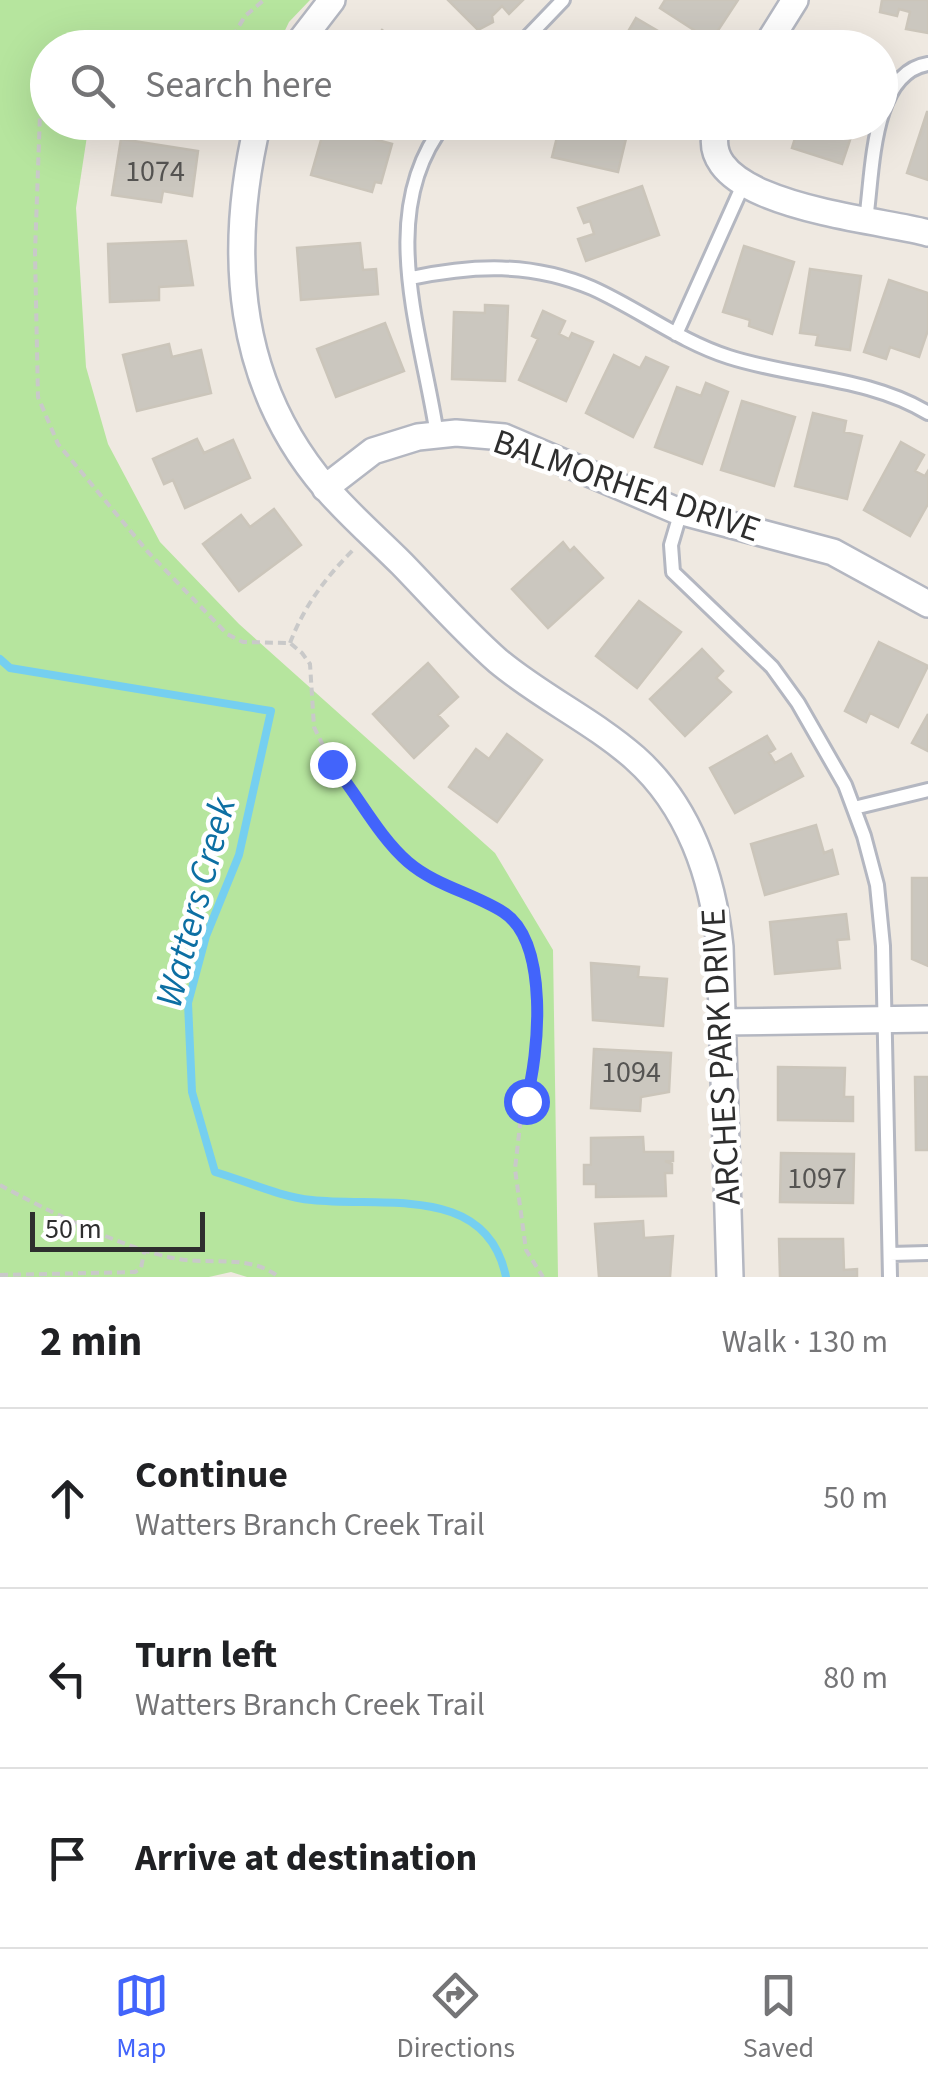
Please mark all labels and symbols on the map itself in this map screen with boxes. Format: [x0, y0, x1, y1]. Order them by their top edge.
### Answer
house number: 1074 [125, 150, 185, 193]
street label: BALMORHEA DRIVE [486, 417, 767, 555]
route end [310, 742, 356, 788]
water label: Watters Creek [142, 791, 250, 1013]
street label: ARCHES PARK DRIVE [688, 907, 754, 1207]
house number: 1094 [601, 1051, 661, 1094]
route start [504, 1079, 550, 1125]
house number: 1097 [787, 1157, 847, 1200]
scale bar [30, 1207, 205, 1252]

